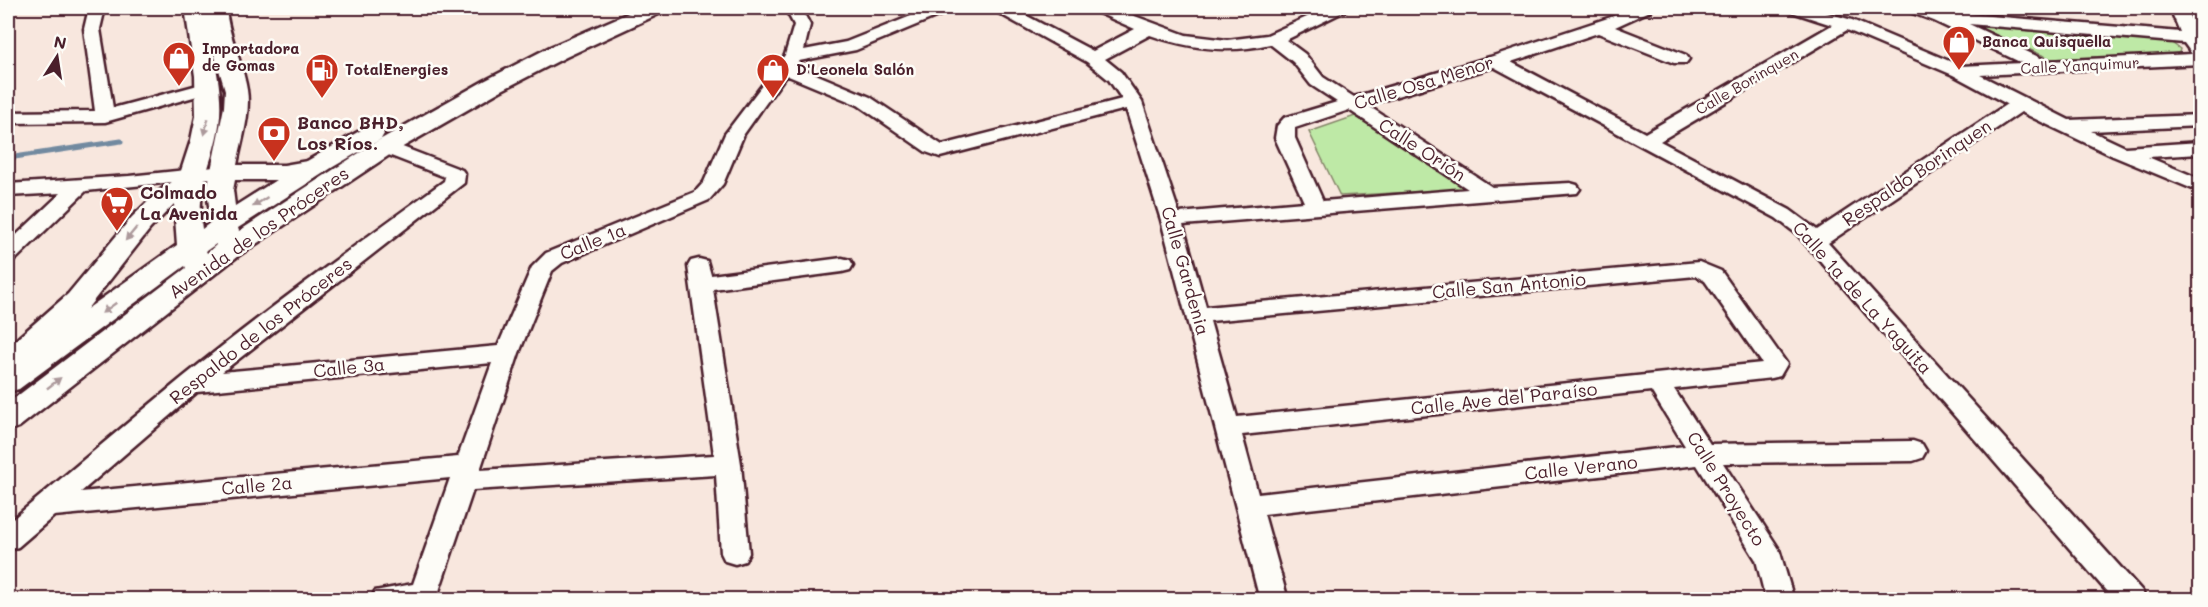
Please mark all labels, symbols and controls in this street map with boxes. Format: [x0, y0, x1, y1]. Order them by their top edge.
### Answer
shop icon: Banca Quisquella [1941, 24, 1977, 71]
north arrow [27, 27, 87, 87]
text: N [52, 30, 68, 53]
place label: Banca Quisquella [1982, 31, 2111, 51]
place label: Importadora de Gomas [202, 38, 299, 75]
shop icon: Importadora de Gomas [161, 40, 197, 87]
street label: Calle Borinquen [1691, 44, 1802, 119]
street label: Calle Osa Menor [1351, 49, 1497, 115]
fuel station icon: TotalEnergies [304, 52, 340, 99]
shop icon: D'Leonela Salón [755, 52, 791, 99]
street label: Calle Yanquimur [2020, 52, 2140, 78]
place label: TotalEnergies [345, 59, 448, 79]
place label: D'Leonela Salón [796, 59, 914, 79]
place label: Banco BHD, Los Ríos. [297, 110, 404, 155]
street label: Calle Orión [1374, 112, 1471, 186]
street label: Respaldo Borinquen [1837, 113, 1996, 231]
bank icon: Banco BHD, Los Ríos. [256, 115, 292, 162]
one-way arrow [200, 118, 210, 136]
street label: Avenida de los Próceres [164, 161, 353, 304]
place label: Colmado La Avenida [140, 180, 238, 225]
supermarket icon: Colmado La Avenida [99, 185, 135, 232]
one-way arrow [252, 197, 268, 208]
street label: Calle Gardenia [1156, 204, 1216, 338]
street label: Calle 1a de La Yaguita [1788, 216, 1938, 379]
street label: Calle 1a [556, 217, 629, 265]
one-way arrow [125, 226, 138, 241]
street label: Respaldo de los Próceres [164, 251, 357, 409]
street label: Calle San Antonio [1431, 266, 1587, 304]
one-way arrow [102, 301, 117, 313]
street label: Calle 3a [312, 351, 386, 383]
street label: Calle Ave del Paraíso [1409, 376, 1599, 420]
one-way arrow [46, 377, 62, 390]
street label: Calle Proyecto [1682, 427, 1772, 550]
street label: Calle Verano [1523, 449, 1639, 485]
street label: Calle 2a [220, 470, 293, 500]

